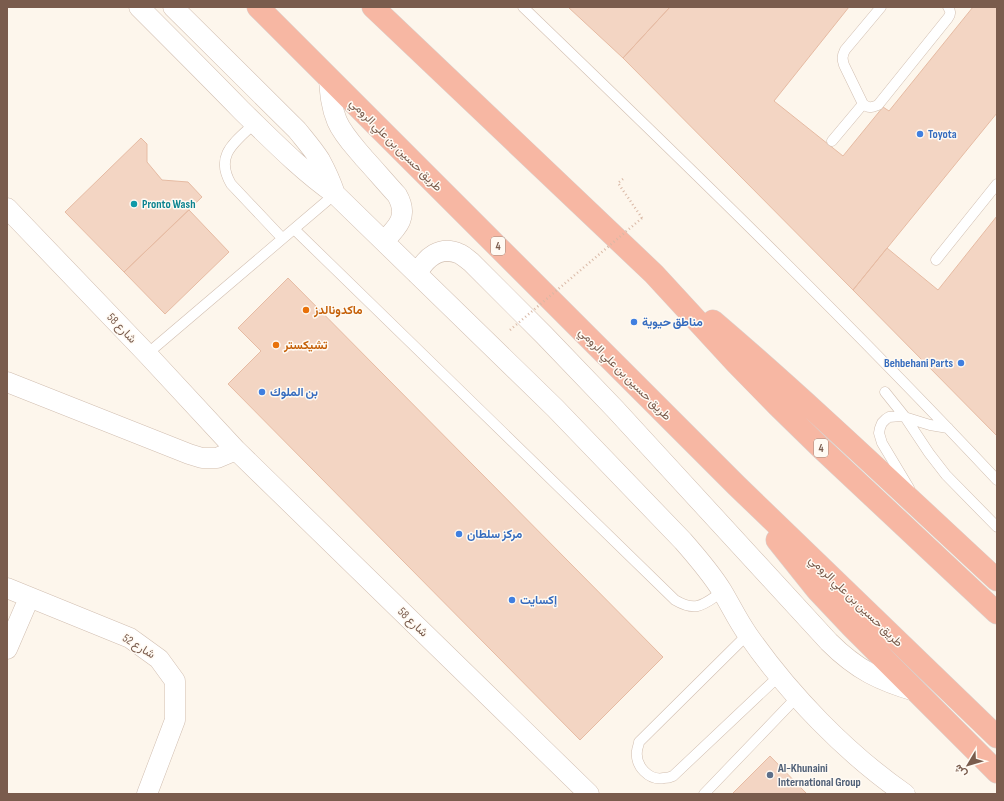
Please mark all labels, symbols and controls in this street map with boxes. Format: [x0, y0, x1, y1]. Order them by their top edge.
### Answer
street label: طريق حسين بن علي الرومي [345, 96, 445, 196]
place label: Toyota [928, 127, 957, 142]
marker: Toyota [915, 129, 925, 139]
place label: Pronto Wash [142, 197, 195, 212]
marker: Pronto Wash [129, 199, 139, 209]
road number: 4 [491, 237, 505, 255]
place label: ماكدونالدز [313, 303, 363, 318]
marker: ماكدونالدز [301, 305, 311, 315]
street label: شارع 58 [103, 310, 140, 347]
place label: مناطق حيوية [642, 315, 703, 330]
marker: مناطق حيوية [629, 317, 639, 327]
street label: طريق حسين بن علي الرومي [574, 325, 674, 425]
place label: تشيكستر [283, 338, 328, 353]
marker: تشيكستر [271, 340, 281, 350]
place label: Behbehani Parts [884, 356, 953, 371]
marker: Behbehani Parts [956, 358, 966, 368]
place label: بن الملوك [270, 385, 318, 400]
marker: بن الملوك [257, 387, 267, 397]
road number: 4 [814, 439, 828, 457]
place label: مركز سلطان [467, 527, 523, 542]
marker: مركز سلطان [454, 529, 464, 539]
street label: طريق حسين بن علي الرومي [804, 552, 906, 652]
place label: إكسايت [520, 593, 557, 608]
marker: إكسايت [507, 595, 517, 605]
street label: شارع 58 [394, 604, 431, 641]
street label: شارع 52 [119, 631, 158, 663]
north arrow [948, 745, 988, 785]
place label: Al-Khunaini International Group [777, 761, 861, 790]
text: ش [951, 762, 970, 780]
marker: Al-Khunaini International Group [765, 770, 775, 780]

